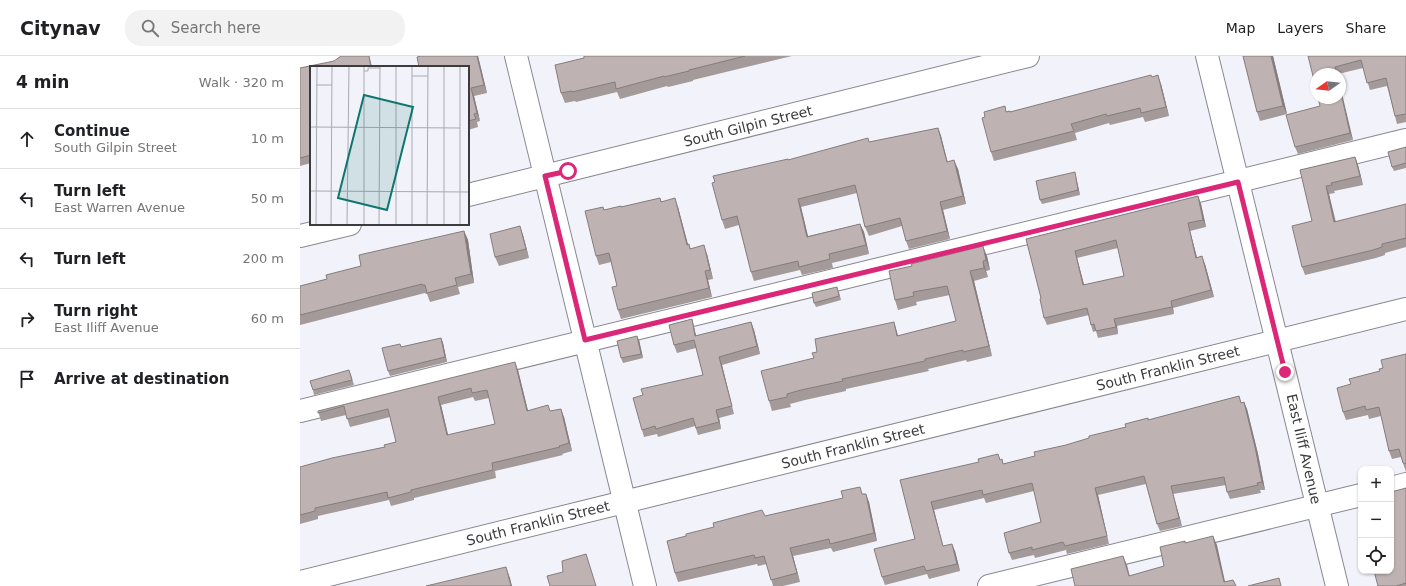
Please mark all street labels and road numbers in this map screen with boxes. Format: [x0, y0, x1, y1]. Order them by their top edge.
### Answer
street label: South Gilpin Street [682, 102, 815, 150]
street label: South Franklin Street [1095, 342, 1242, 394]
street label: East Iliff Avenue [1284, 392, 1324, 506]
street label: South Franklin Street [780, 420, 927, 472]
street label: South Franklin Street [465, 497, 612, 549]

